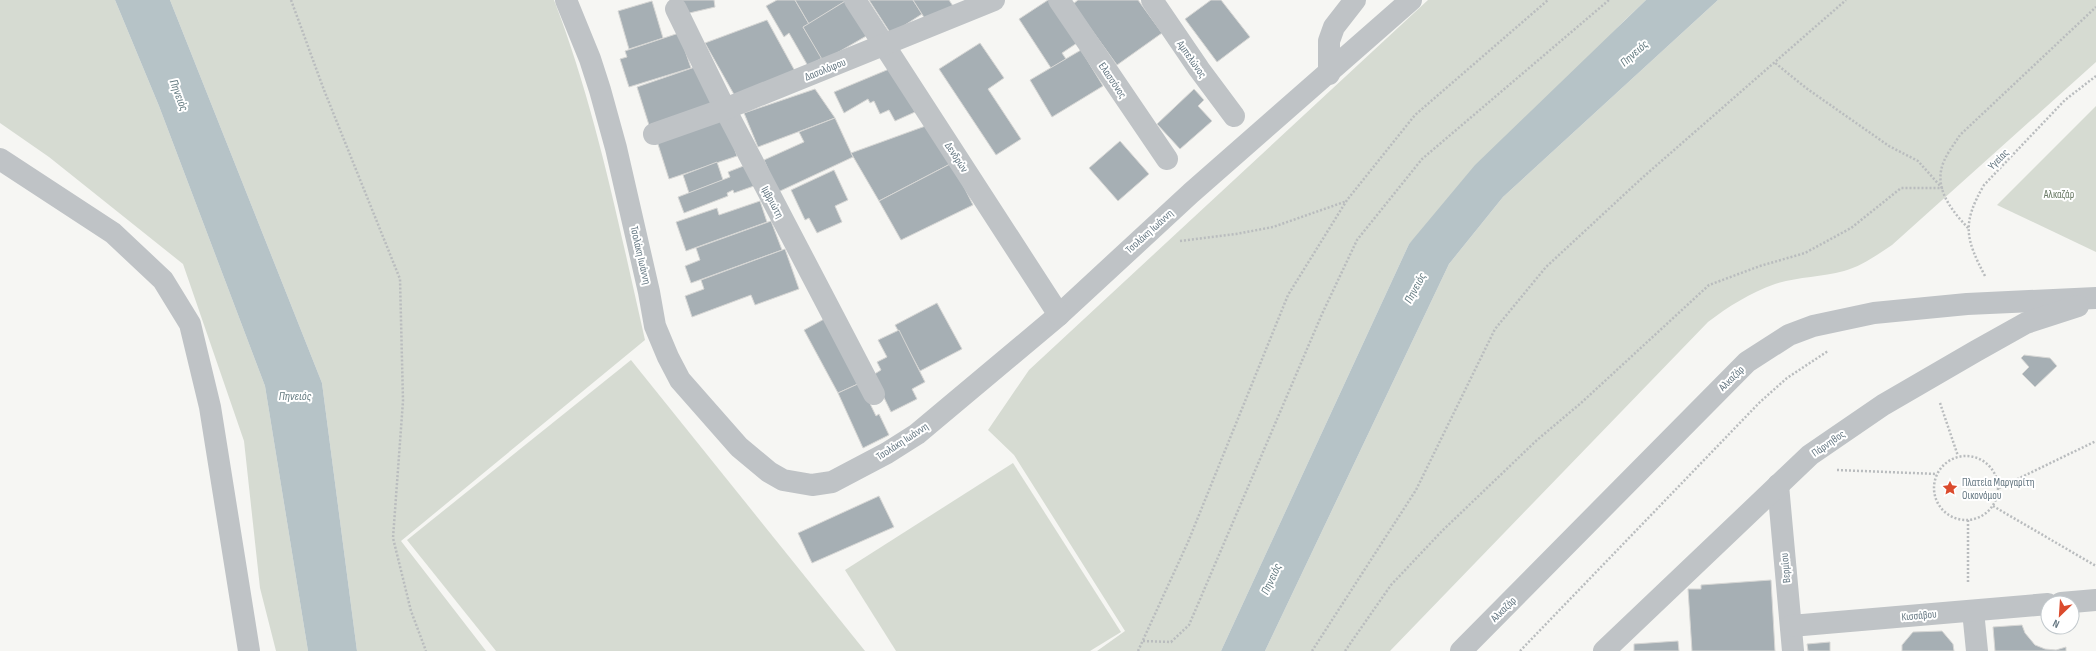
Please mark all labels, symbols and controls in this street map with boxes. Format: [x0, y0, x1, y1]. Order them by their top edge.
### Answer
street label: Αμπελώνος [1173, 37, 1209, 81]
water label: Πηνειός [1617, 37, 1652, 70]
street label: Δασολόφου [803, 55, 848, 84]
street label: Ελασσόνος [1096, 60, 1129, 101]
water label: Πηνειός [166, 77, 192, 113]
street label: Δενδρών [942, 140, 971, 175]
street label: Υγείας [1985, 146, 2011, 173]
street label: Ιμβριώτη [759, 184, 786, 221]
park label: Αλκαζάρ [2043, 188, 2074, 201]
street label: Τσολάκη Ιωάννη [1123, 207, 1176, 256]
street label: Τσολάκη Ιωάννη [627, 225, 654, 286]
water label: Πηνειός [1401, 270, 1430, 306]
street label: Αλκαζάρ [1715, 363, 1747, 394]
water label: Πηνειός [279, 389, 312, 404]
street label: Τσολάκη Ιωάννη [874, 420, 931, 463]
street label: Πάρνηθος [1809, 427, 1847, 460]
place label: Πλατεία Μαργαρίτη Οικονόμου [1962, 476, 2035, 502]
place icon: Πλατεία Μαργαρίτη Οικονόμου [1941, 479, 1959, 497]
street label: Βερμίου [1778, 552, 1793, 584]
water label: Πηνειός [1258, 561, 1285, 597]
street label: Αλκαζάρ [1487, 594, 1519, 625]
north arrow [2040, 595, 2080, 635]
street label: Κισσάβου [1901, 607, 1938, 624]
text: N [2050, 616, 2061, 631]

